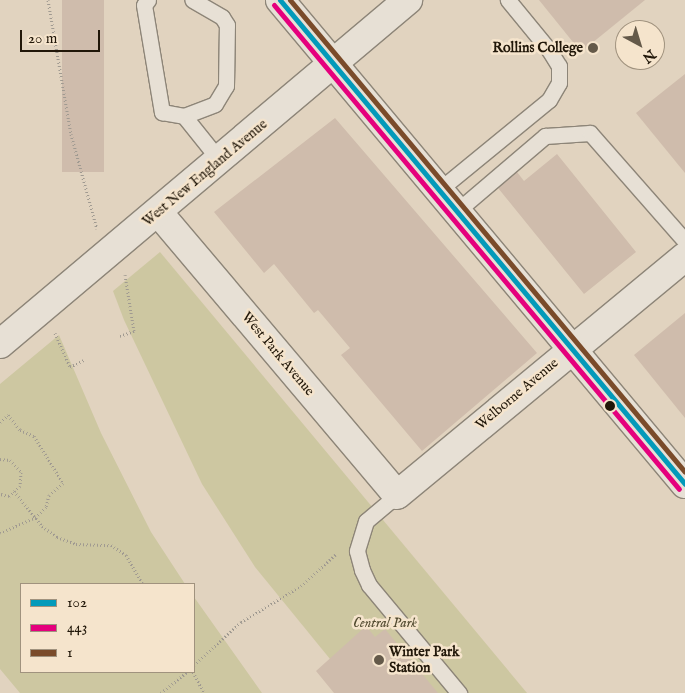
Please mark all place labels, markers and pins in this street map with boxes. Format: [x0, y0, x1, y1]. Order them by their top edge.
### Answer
place label: Rollins College [493, 40, 583, 56]
marker: Rollins College [587, 42, 599, 54]
unlabelled marker [605, 401, 615, 411]
place label: Winter Park Station [389, 644, 460, 676]
marker: Winter Park Station [373, 654, 385, 666]

